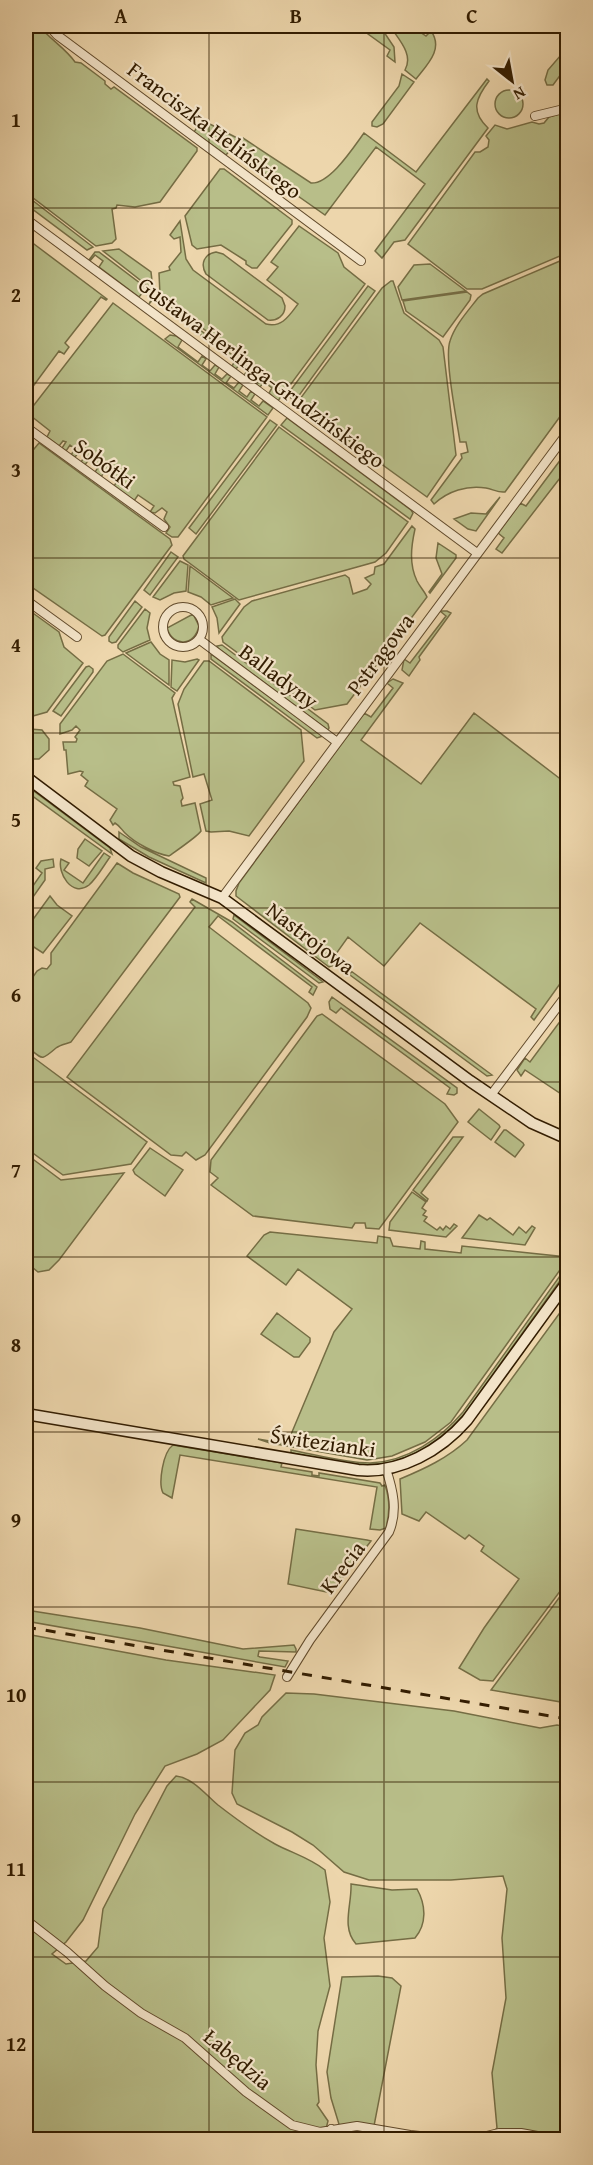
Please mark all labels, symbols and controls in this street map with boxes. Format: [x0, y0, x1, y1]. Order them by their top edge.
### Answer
text: A [115, 1, 128, 30]
text: B [290, 1, 302, 30]
text: C [466, 1, 478, 30]
north arrow [482, 51, 542, 111]
street label: Franciszka Helińskiego [121, 54, 309, 206]
text: N [509, 81, 530, 107]
text: 1 [11, 105, 21, 134]
street label: Gustawa Herlinga-Grudzińskiego [132, 268, 392, 476]
text: 2 [11, 280, 21, 309]
street label: Sobótki [67, 430, 143, 496]
text: 3 [11, 455, 21, 484]
street label: Pstrągowa [339, 606, 422, 702]
text: 4 [11, 630, 21, 659]
street label: Balladyny [233, 636, 325, 716]
text: 5 [11, 805, 21, 834]
street label: Nastrojowa [260, 894, 363, 982]
text: 6 [11, 980, 21, 1009]
text: 7 [11, 1155, 21, 1184]
text: 8 [11, 1330, 21, 1359]
street label: Świtezianki [268, 1419, 378, 1465]
text: 9 [11, 1505, 21, 1534]
street label: Krecia [312, 1534, 373, 1600]
text: 10 [6, 1680, 26, 1709]
text: 11 [6, 1854, 26, 1883]
street label: Łabędzia [197, 2021, 280, 2098]
text: 12 [6, 2029, 26, 2058]

